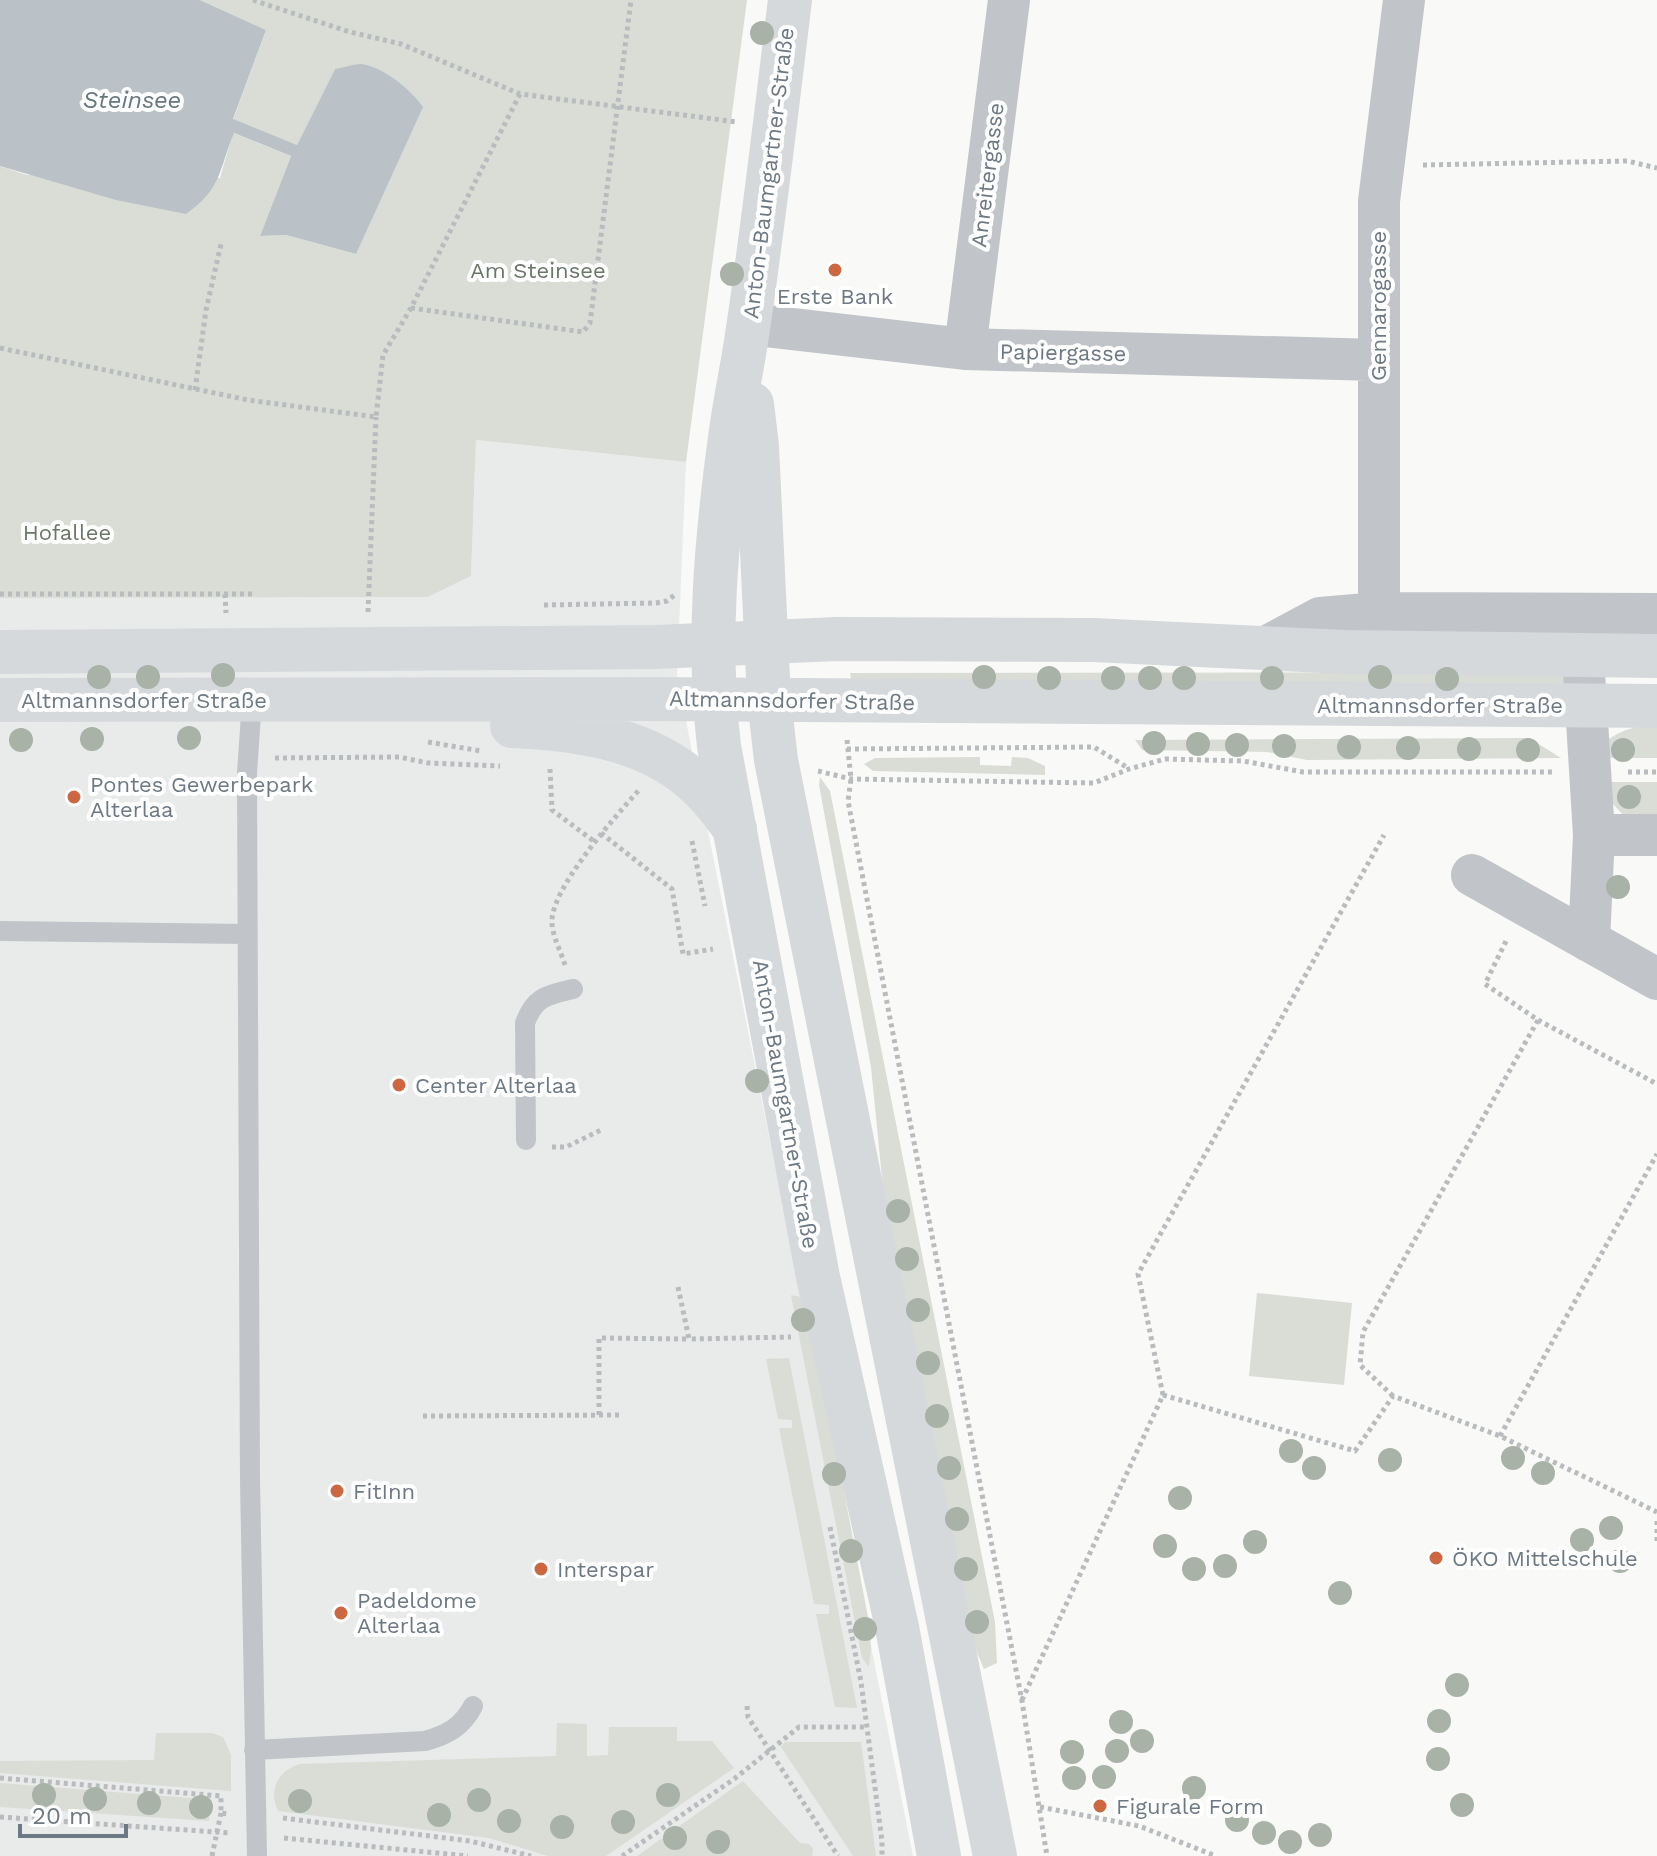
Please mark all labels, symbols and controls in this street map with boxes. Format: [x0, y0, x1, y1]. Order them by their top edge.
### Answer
street label: Anton-Baumgartner-Straße [738, 26, 799, 320]
water label: Steinsee [83, 86, 181, 114]
street label: Anreitergasse [966, 101, 1009, 249]
street label: Gennarogasse [1366, 231, 1391, 381]
park label: Am Steinsee [470, 258, 606, 283]
marker: Erste Bank [826, 261, 844, 279]
place label: Erste Bank [777, 284, 893, 309]
street label: Papiergasse [999, 339, 1127, 366]
park label: Hofallee [23, 520, 111, 545]
street label: Altmannsdorfer Straße [669, 686, 915, 715]
street label: Altmannsdorfer Straße [21, 688, 267, 713]
street label: Altmannsdorfer Straße [1317, 693, 1563, 718]
place label: Pontes Gewerbepark Alterlaa [90, 772, 313, 822]
marker: Pontes Gewerbepark Alterlaa [65, 788, 83, 806]
street label: Anton-Baumgartner-Straße [748, 957, 823, 1251]
place label: Center Alterlaa [415, 1073, 577, 1098]
marker: Center Alterlaa [390, 1076, 408, 1094]
place label: FitInn [353, 1479, 415, 1504]
marker: FitInn [328, 1482, 346, 1500]
place label: ÖKO Mittelschule [1452, 1546, 1638, 1571]
marker: ÖKO Mittelschule [1427, 1549, 1445, 1567]
place label: Interspar [557, 1557, 654, 1582]
marker: Interspar [532, 1560, 550, 1578]
place label: Padeldome Alterlaa [357, 1588, 477, 1638]
marker: Padeldome Alterlaa [332, 1604, 350, 1622]
scale bar [20, 1788, 126, 1838]
place label: Figurale Form [1116, 1794, 1264, 1819]
marker: Figurale Form [1091, 1797, 1109, 1815]
text: 20 m [32, 1802, 92, 1830]

